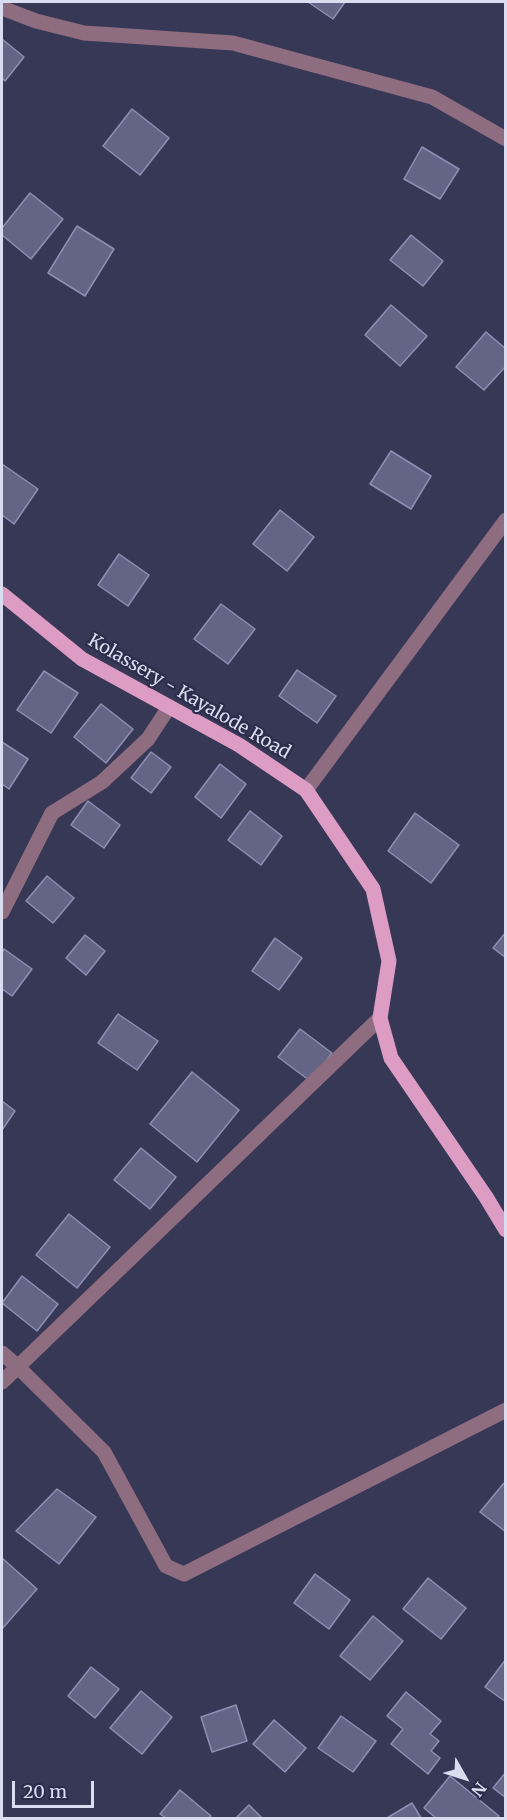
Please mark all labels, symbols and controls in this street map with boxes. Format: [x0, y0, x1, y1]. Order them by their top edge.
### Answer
street label: Kolassery - Kayalode Road [84, 630, 294, 764]
north arrow [435, 1748, 495, 1808]
scale bar [15, 1769, 98, 1807]
text: N [467, 1778, 491, 1801]
text: 20 m [23, 1780, 67, 1803]

